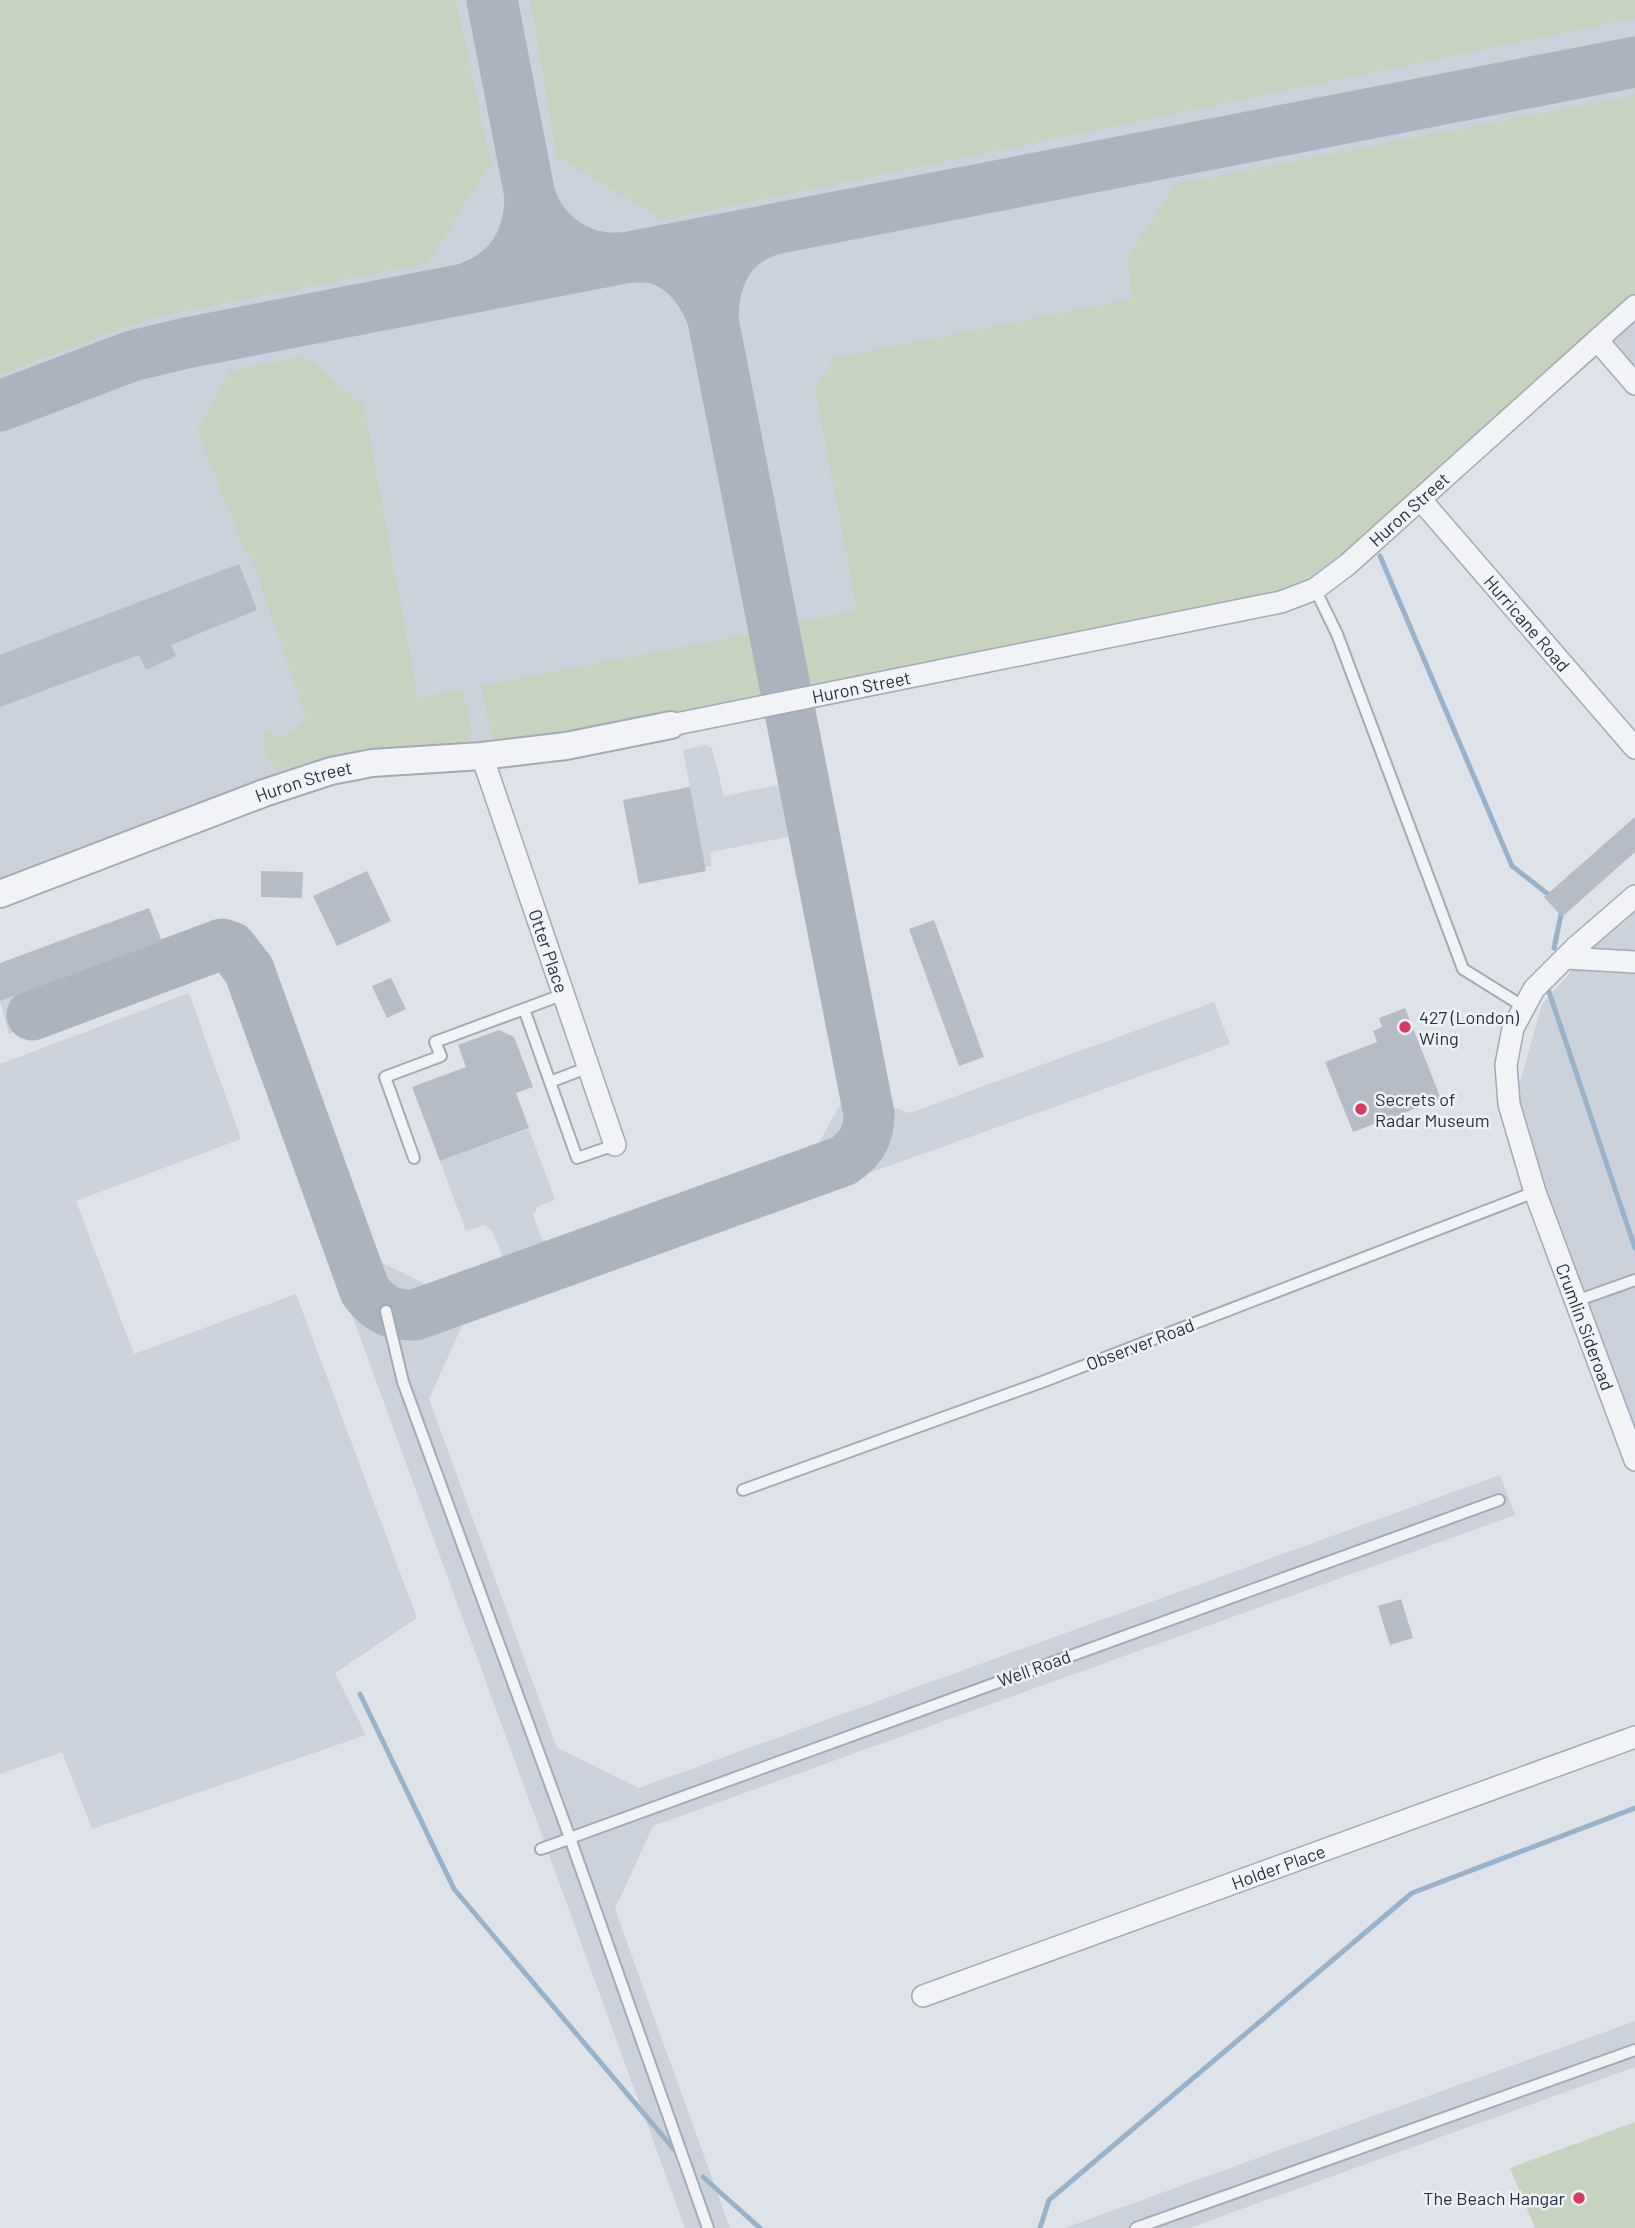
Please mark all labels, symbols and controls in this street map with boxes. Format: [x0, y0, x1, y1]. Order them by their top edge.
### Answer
street label: Huron Street [1364, 468, 1454, 551]
street label: Hurricane Road [1480, 570, 1575, 676]
street label: Huron Street [810, 666, 912, 707]
street label: Huron Street [252, 756, 354, 806]
street label: Otter Place [524, 906, 573, 996]
place label: 427 (London) Wing [1419, 1006, 1519, 1049]
marker: 427 (London) Wing [1397, 1019, 1413, 1035]
place label: Secrets of Radar Museum [1375, 1088, 1490, 1131]
marker: Secrets of Radar Museum [1353, 1101, 1369, 1117]
street label: Crumlin Sideroad [1552, 1260, 1619, 1393]
street label: Observer Road [1083, 1313, 1197, 1375]
street label: Well Road [994, 1645, 1074, 1691]
street label: Holder Place [1228, 1840, 1328, 1894]
place label: The Beach Hangar [1423, 2187, 1565, 2209]
marker: The Beach Hangar [1571, 2190, 1587, 2206]

